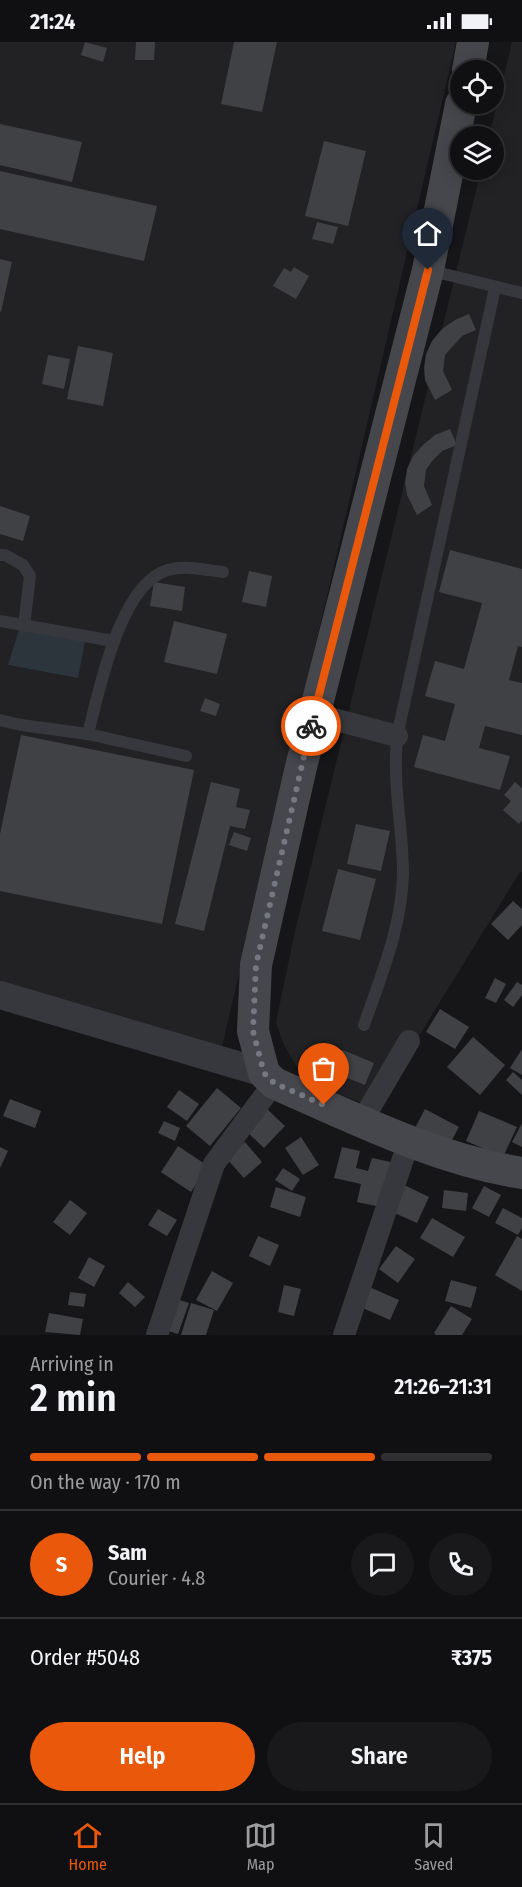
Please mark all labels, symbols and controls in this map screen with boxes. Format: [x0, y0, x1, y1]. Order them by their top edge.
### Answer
text: 21:24 [30, 8, 75, 35]
map controls [450, 60, 504, 180]
button: locate [450, 60, 504, 114]
button: layers [450, 126, 504, 180]
pin [402, 208, 453, 270]
icon: home [411, 217, 444, 250]
courier [281, 696, 341, 756]
icon: bike [295, 710, 328, 743]
pin [298, 1043, 349, 1105]
icon: bag [307, 1052, 340, 1085]
text: Arriving in [30, 1352, 114, 1376]
text: 21:26–21:31 [394, 1373, 492, 1400]
text: 2 min [30, 1375, 117, 1421]
text: On the way · 170 m [30, 1470, 181, 1494]
button: chat [351, 1533, 414, 1596]
button: phone [429, 1533, 492, 1596]
text: Sam [108, 1539, 147, 1566]
text: S [56, 1551, 67, 1578]
text: Courier · 4.8 [108, 1566, 205, 1590]
text: Order #5048 [30, 1644, 140, 1671]
text: ₹375 [451, 1644, 492, 1671]
button: Help [30, 1722, 255, 1791]
button: Share [267, 1722, 492, 1791]
tab: Home [69, 1819, 107, 1874]
tab: Map [244, 1819, 277, 1874]
tab: Saved [414, 1819, 453, 1874]

